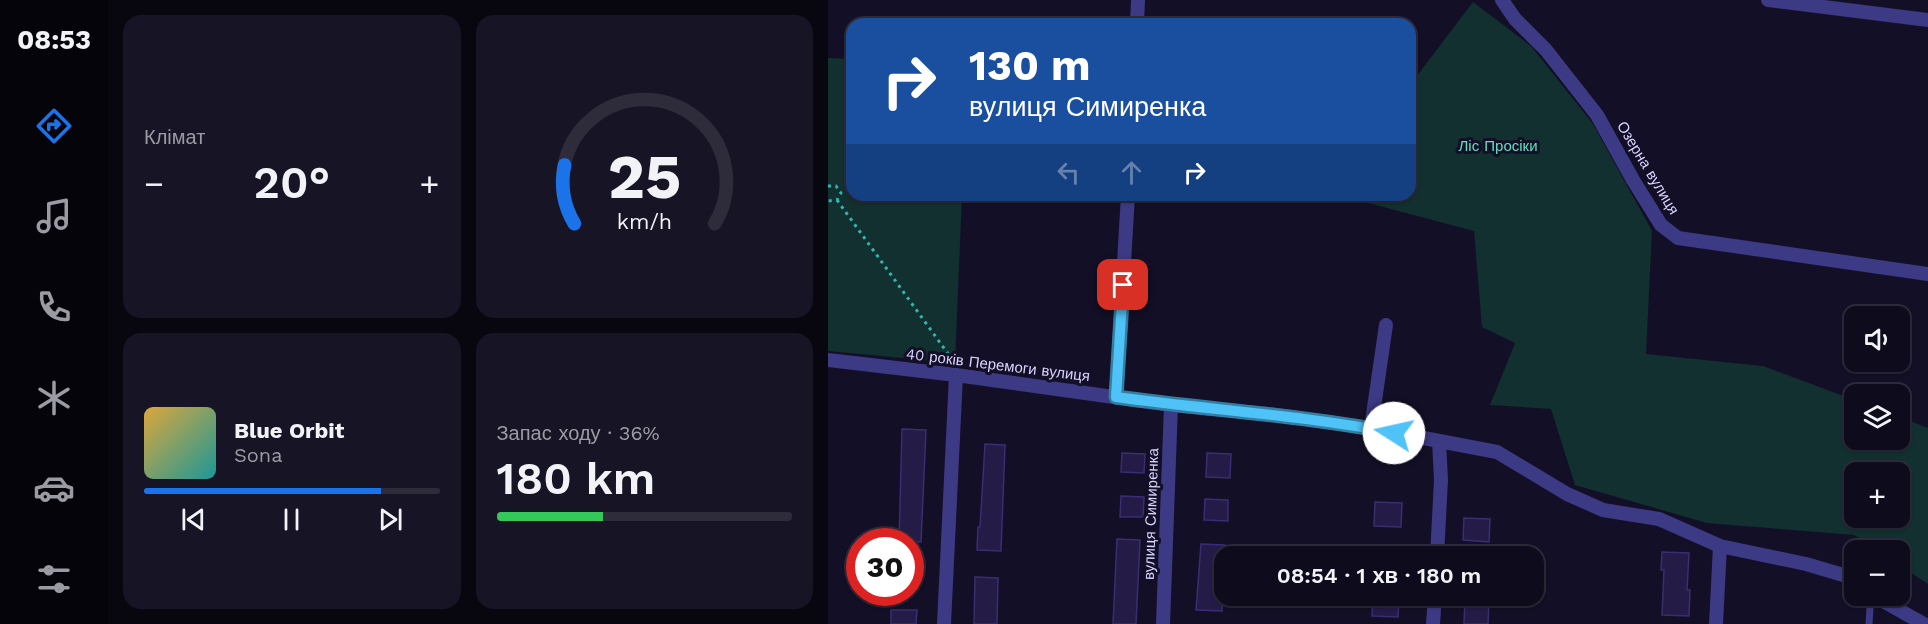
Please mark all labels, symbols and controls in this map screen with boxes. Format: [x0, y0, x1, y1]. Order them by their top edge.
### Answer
text: 08:53 [17, 24, 91, 56]
text: 130 m [969, 41, 1091, 90]
icon: right [870, 42, 948, 120]
text: вулиця Симиренка [969, 91, 1206, 123]
icon: directions [33, 105, 75, 147]
street label: Озерна вулиця [1613, 118, 1683, 218]
text: Клімат [144, 125, 205, 149]
park label: Ліс Просіки [1458, 137, 1538, 155]
text: 25 [607, 140, 681, 213]
text: 20° [253, 156, 330, 209]
icon: left [1052, 156, 1085, 189]
icon: ahead [1115, 156, 1148, 189]
icon: right [1178, 156, 1211, 189]
text: − [144, 164, 164, 203]
text: + [420, 164, 440, 203]
icon: music [33, 195, 75, 237]
text: km/h [617, 209, 672, 234]
pin [1097, 259, 1148, 310]
icon: arrive [1106, 268, 1139, 301]
icon: phone [33, 286, 75, 328]
map controls [1844, 306, 1910, 606]
button: sound [1844, 306, 1910, 372]
street label: 40 років Перемоги вулиця [905, 345, 1091, 385]
icon: climate [33, 377, 75, 419]
button: layers [1844, 384, 1910, 450]
position arrow [1362, 401, 1426, 465]
text: Blue Orbit [234, 418, 344, 443]
text: Запас ходу · 36% [497, 421, 660, 445]
text: Sona [234, 443, 283, 467]
street label: вулиця Симиренка [1140, 447, 1162, 580]
text: 180 km [497, 452, 655, 505]
button: + [1844, 462, 1910, 528]
icon: car [33, 467, 75, 509]
icon: previous [177, 503, 210, 536]
icon: pause [275, 503, 308, 536]
icon: next [374, 503, 407, 536]
speed limit sign: 30 [846, 528, 924, 606]
button: − [1844, 540, 1910, 606]
icon: filters [33, 558, 75, 600]
text: 08:54 · 1 хв · 180 m [1277, 563, 1481, 588]

